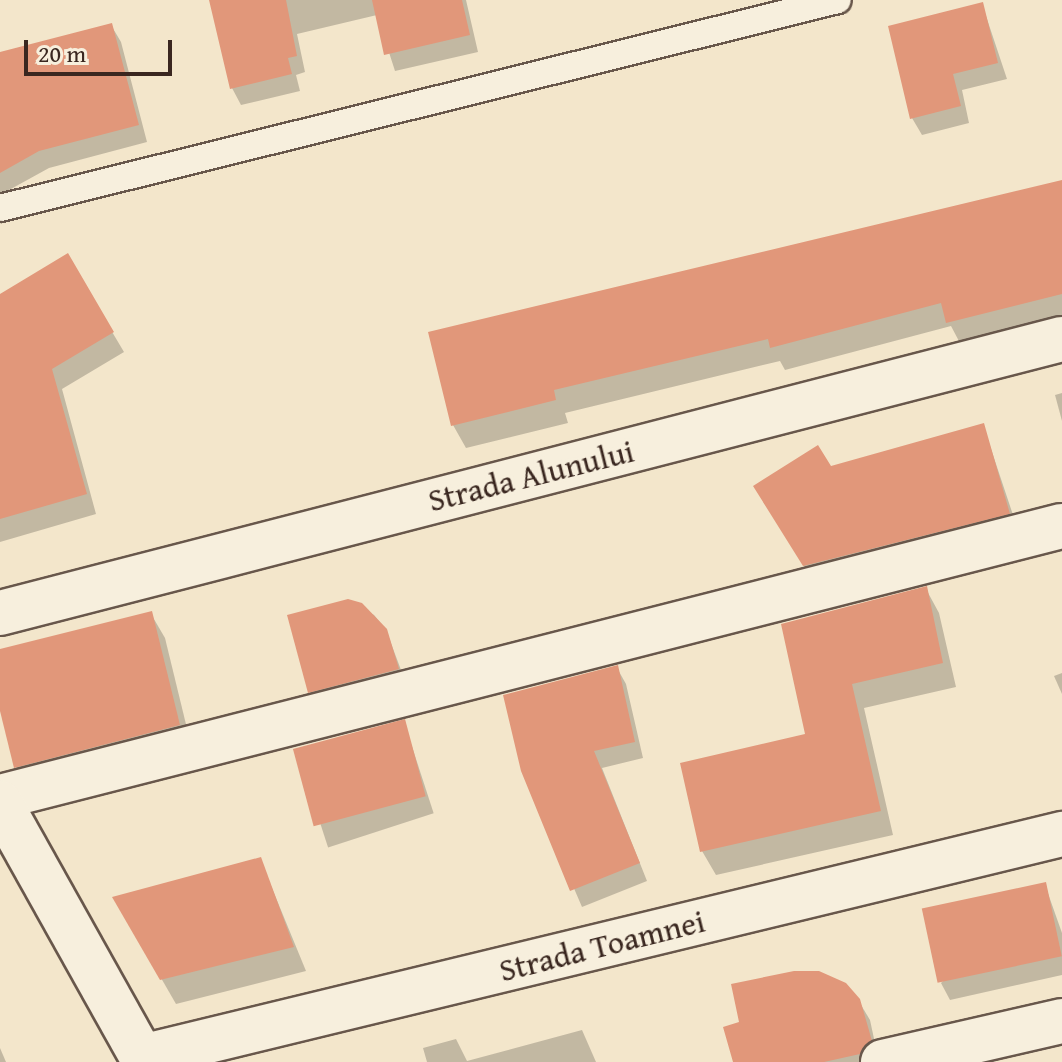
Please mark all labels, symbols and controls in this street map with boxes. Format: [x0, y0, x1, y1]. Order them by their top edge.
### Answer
scale bar [28, 24, 176, 74]
text: 20 m [38, 36, 86, 71]
street label: Strada Alunului [424, 432, 638, 520]
street label: Strada Toamnei [495, 902, 709, 990]

